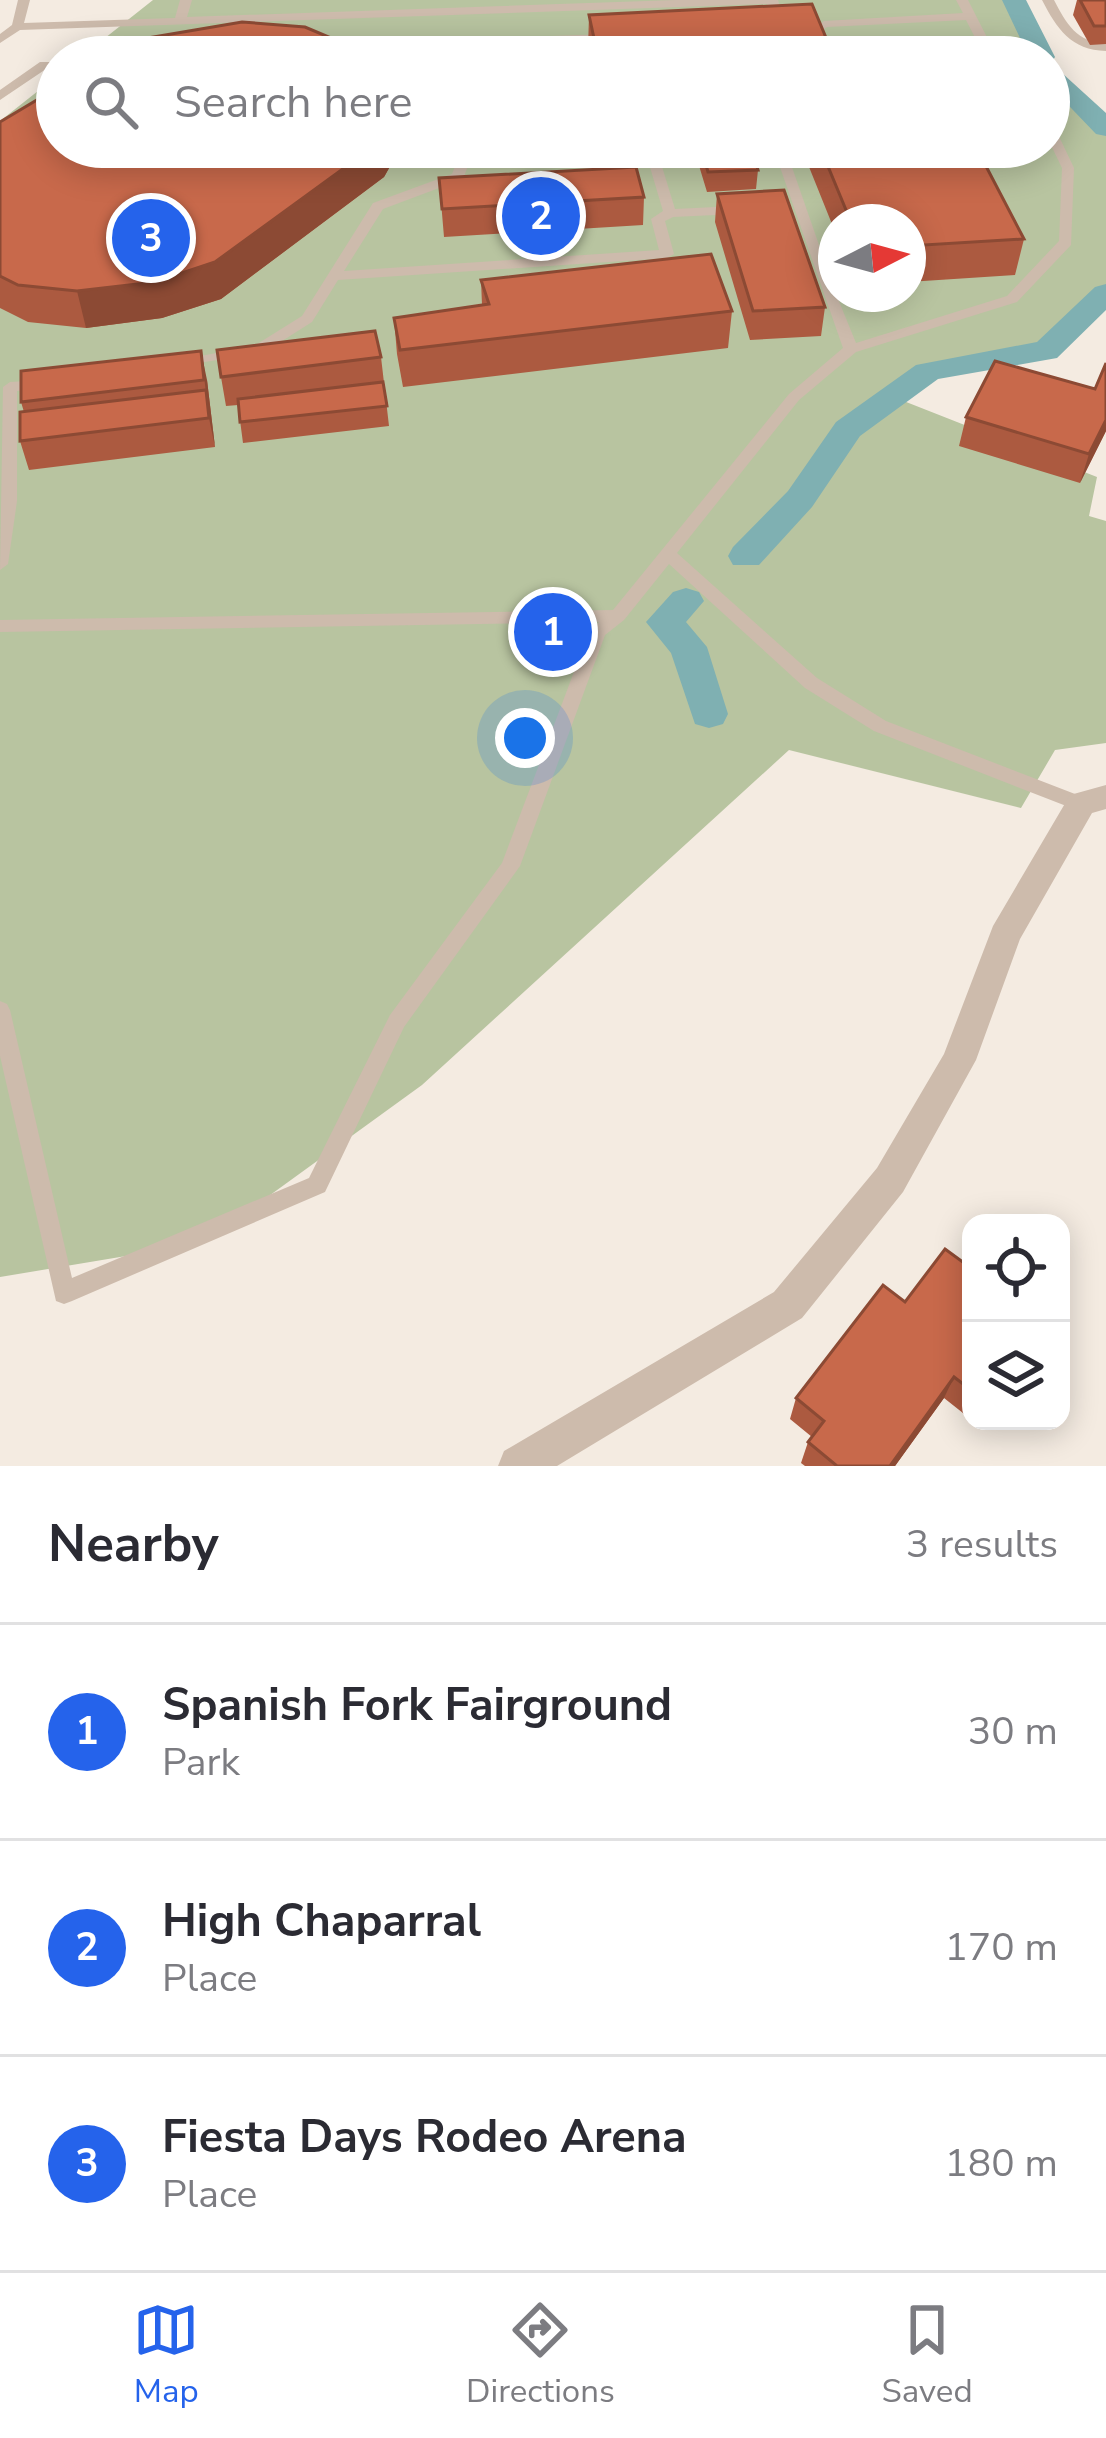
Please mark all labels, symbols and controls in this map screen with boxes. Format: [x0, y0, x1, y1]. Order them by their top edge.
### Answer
search box [36, 36, 1070, 168]
icon: search [78, 69, 144, 135]
text: Search here [174, 72, 413, 133]
pin: 2 [502, 171, 580, 261]
pin: 3 [112, 193, 190, 283]
north arrow [818, 204, 926, 312]
pin: 1 [514, 587, 592, 677]
your location [495, 708, 555, 768]
map controls [962, 1214, 1070, 1430]
button: locate [962, 1214, 1070, 1322]
button: layers [962, 1322, 1070, 1430]
text: Nearby [48, 1509, 219, 1579]
text: 3 results [906, 1518, 1058, 1571]
text: Spanish Fork Fairground [162, 1675, 672, 1736]
text: 1 [75, 1705, 99, 1758]
text: 30 m [968, 1705, 1058, 1758]
text: Park [162, 1736, 240, 1789]
text: High Chaparral [162, 1891, 481, 1952]
text: 2 [75, 1921, 99, 1974]
text: 170 m [944, 1921, 1058, 1974]
text: Place [162, 1952, 257, 2005]
text: Fiesta Days Rodeo Arena [162, 2107, 687, 2168]
text: 3 [75, 2137, 99, 2190]
text: 180 m [944, 2137, 1058, 2190]
text: Place [162, 2168, 257, 2221]
tab: Map [133, 2297, 199, 2414]
tab: Directions [466, 2297, 615, 2414]
tab: Saved [881, 2297, 973, 2414]

